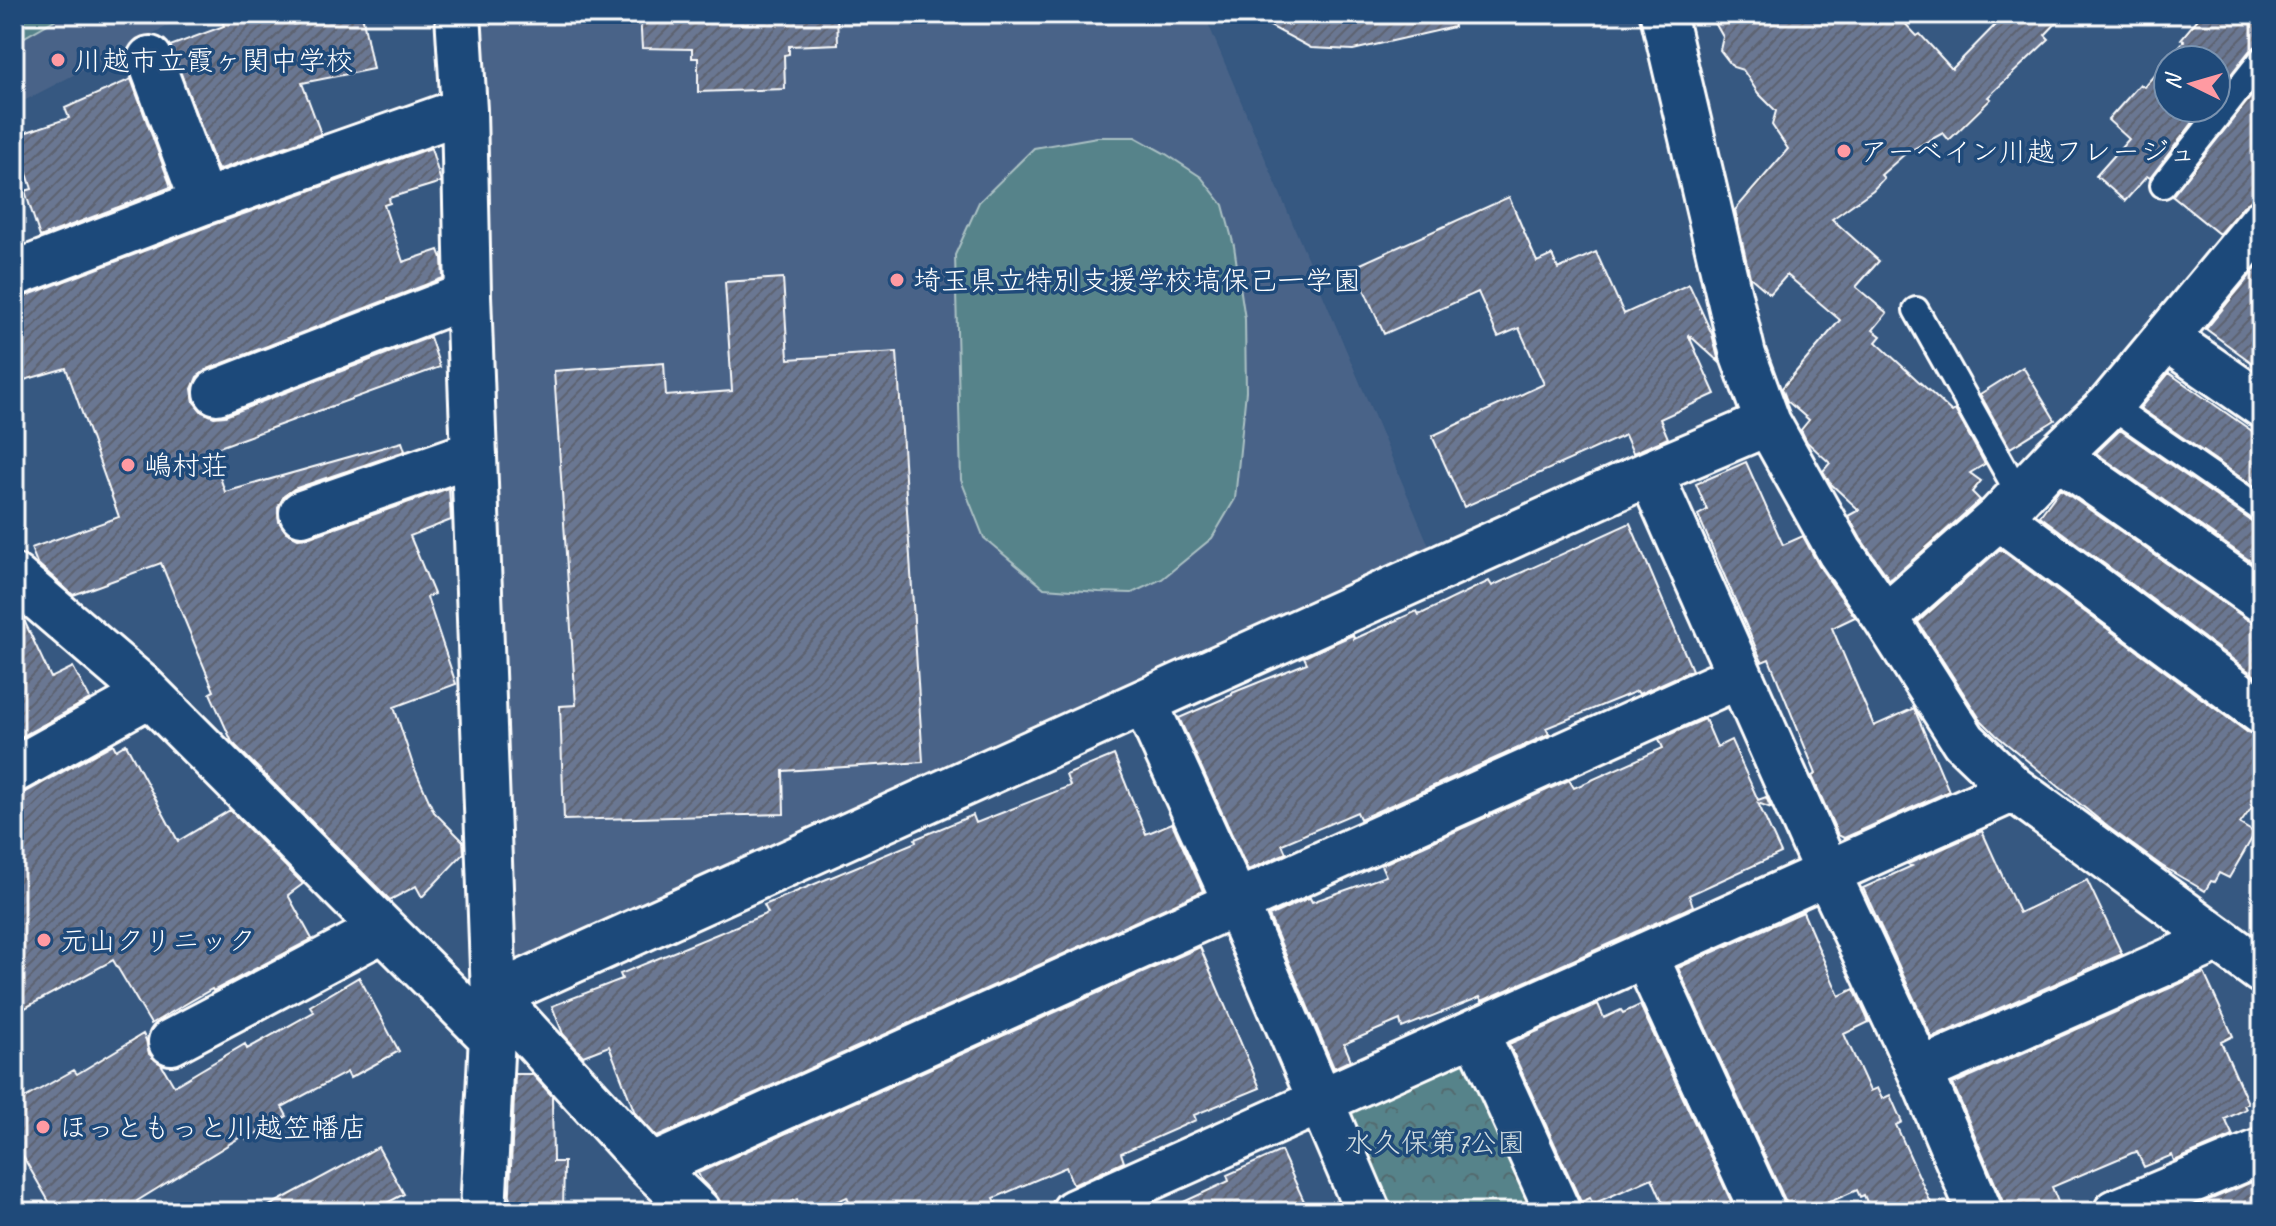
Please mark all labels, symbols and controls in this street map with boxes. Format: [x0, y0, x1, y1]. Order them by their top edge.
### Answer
place label: 川越市立霞ヶ関中学校 [74, 43, 354, 78]
north arrow [2152, 44, 2232, 124]
marker: 川越市立霞ヶ関中学校 [49, 51, 67, 69]
text: N [2159, 71, 2188, 90]
place label: アーベイン川越フレージュ [1860, 134, 2197, 169]
marker: アーベイン川越フレージュ [1835, 142, 1853, 160]
place label: 埼玉県立特別支援学校塙保己一学園 [913, 263, 1361, 298]
marker: 埼玉県立特別支援学校塙保己一学園 [888, 271, 906, 289]
place label: 嶋村荘 [144, 448, 228, 483]
marker: 嶋村荘 [119, 456, 137, 474]
place label: 元山クリニック [60, 923, 256, 958]
marker: 元山クリニック [35, 931, 53, 949]
place label: ほっともっと川越笠幡店 [59, 1110, 367, 1145]
marker: ほっともっと川越笠幡店 [34, 1118, 52, 1136]
park label: 水久保第7公園 [1345, 1125, 1525, 1160]

